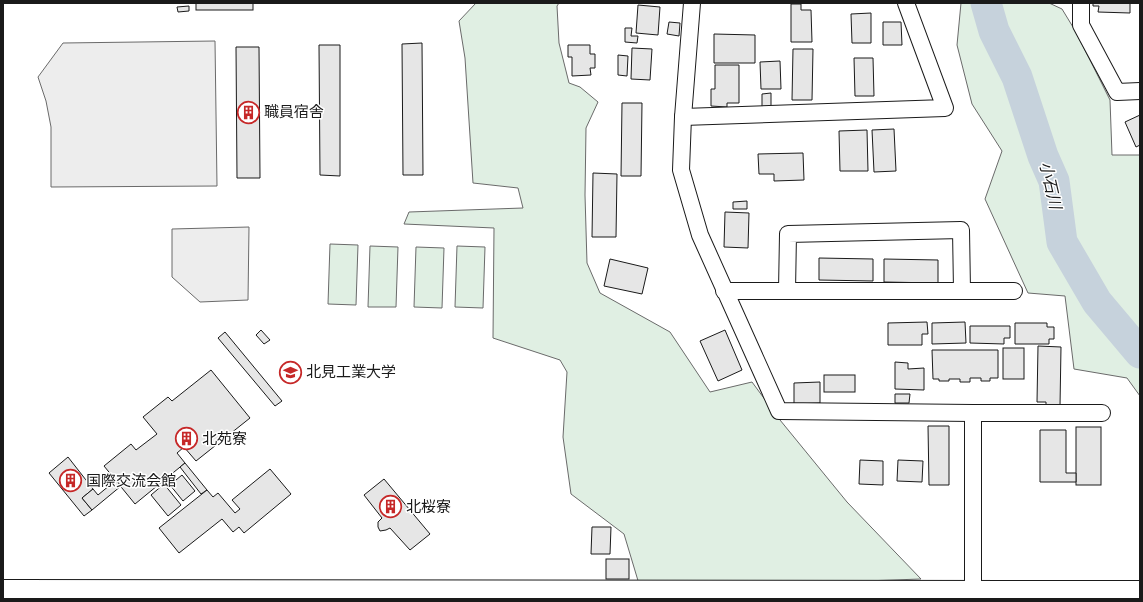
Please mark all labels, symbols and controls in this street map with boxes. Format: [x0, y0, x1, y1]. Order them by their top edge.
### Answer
building icon: 職員宿舎 [235, 99, 261, 125]
place label: 職員宿舎 [264, 102, 324, 121]
water label: 小石川 [1035, 159, 1067, 213]
school or university icon: 北見工業大学 [277, 359, 303, 385]
place label: 北見工業大学 [306, 362, 396, 381]
building icon: 北苑寮 [174, 426, 200, 452]
place label: 北苑寮 [202, 429, 247, 448]
building icon: 国際交流会館 [58, 468, 84, 494]
place label: 国際交流会館 [86, 471, 176, 490]
building icon: 北桜寮 [377, 494, 403, 520]
place label: 北桜寮 [406, 497, 451, 516]

